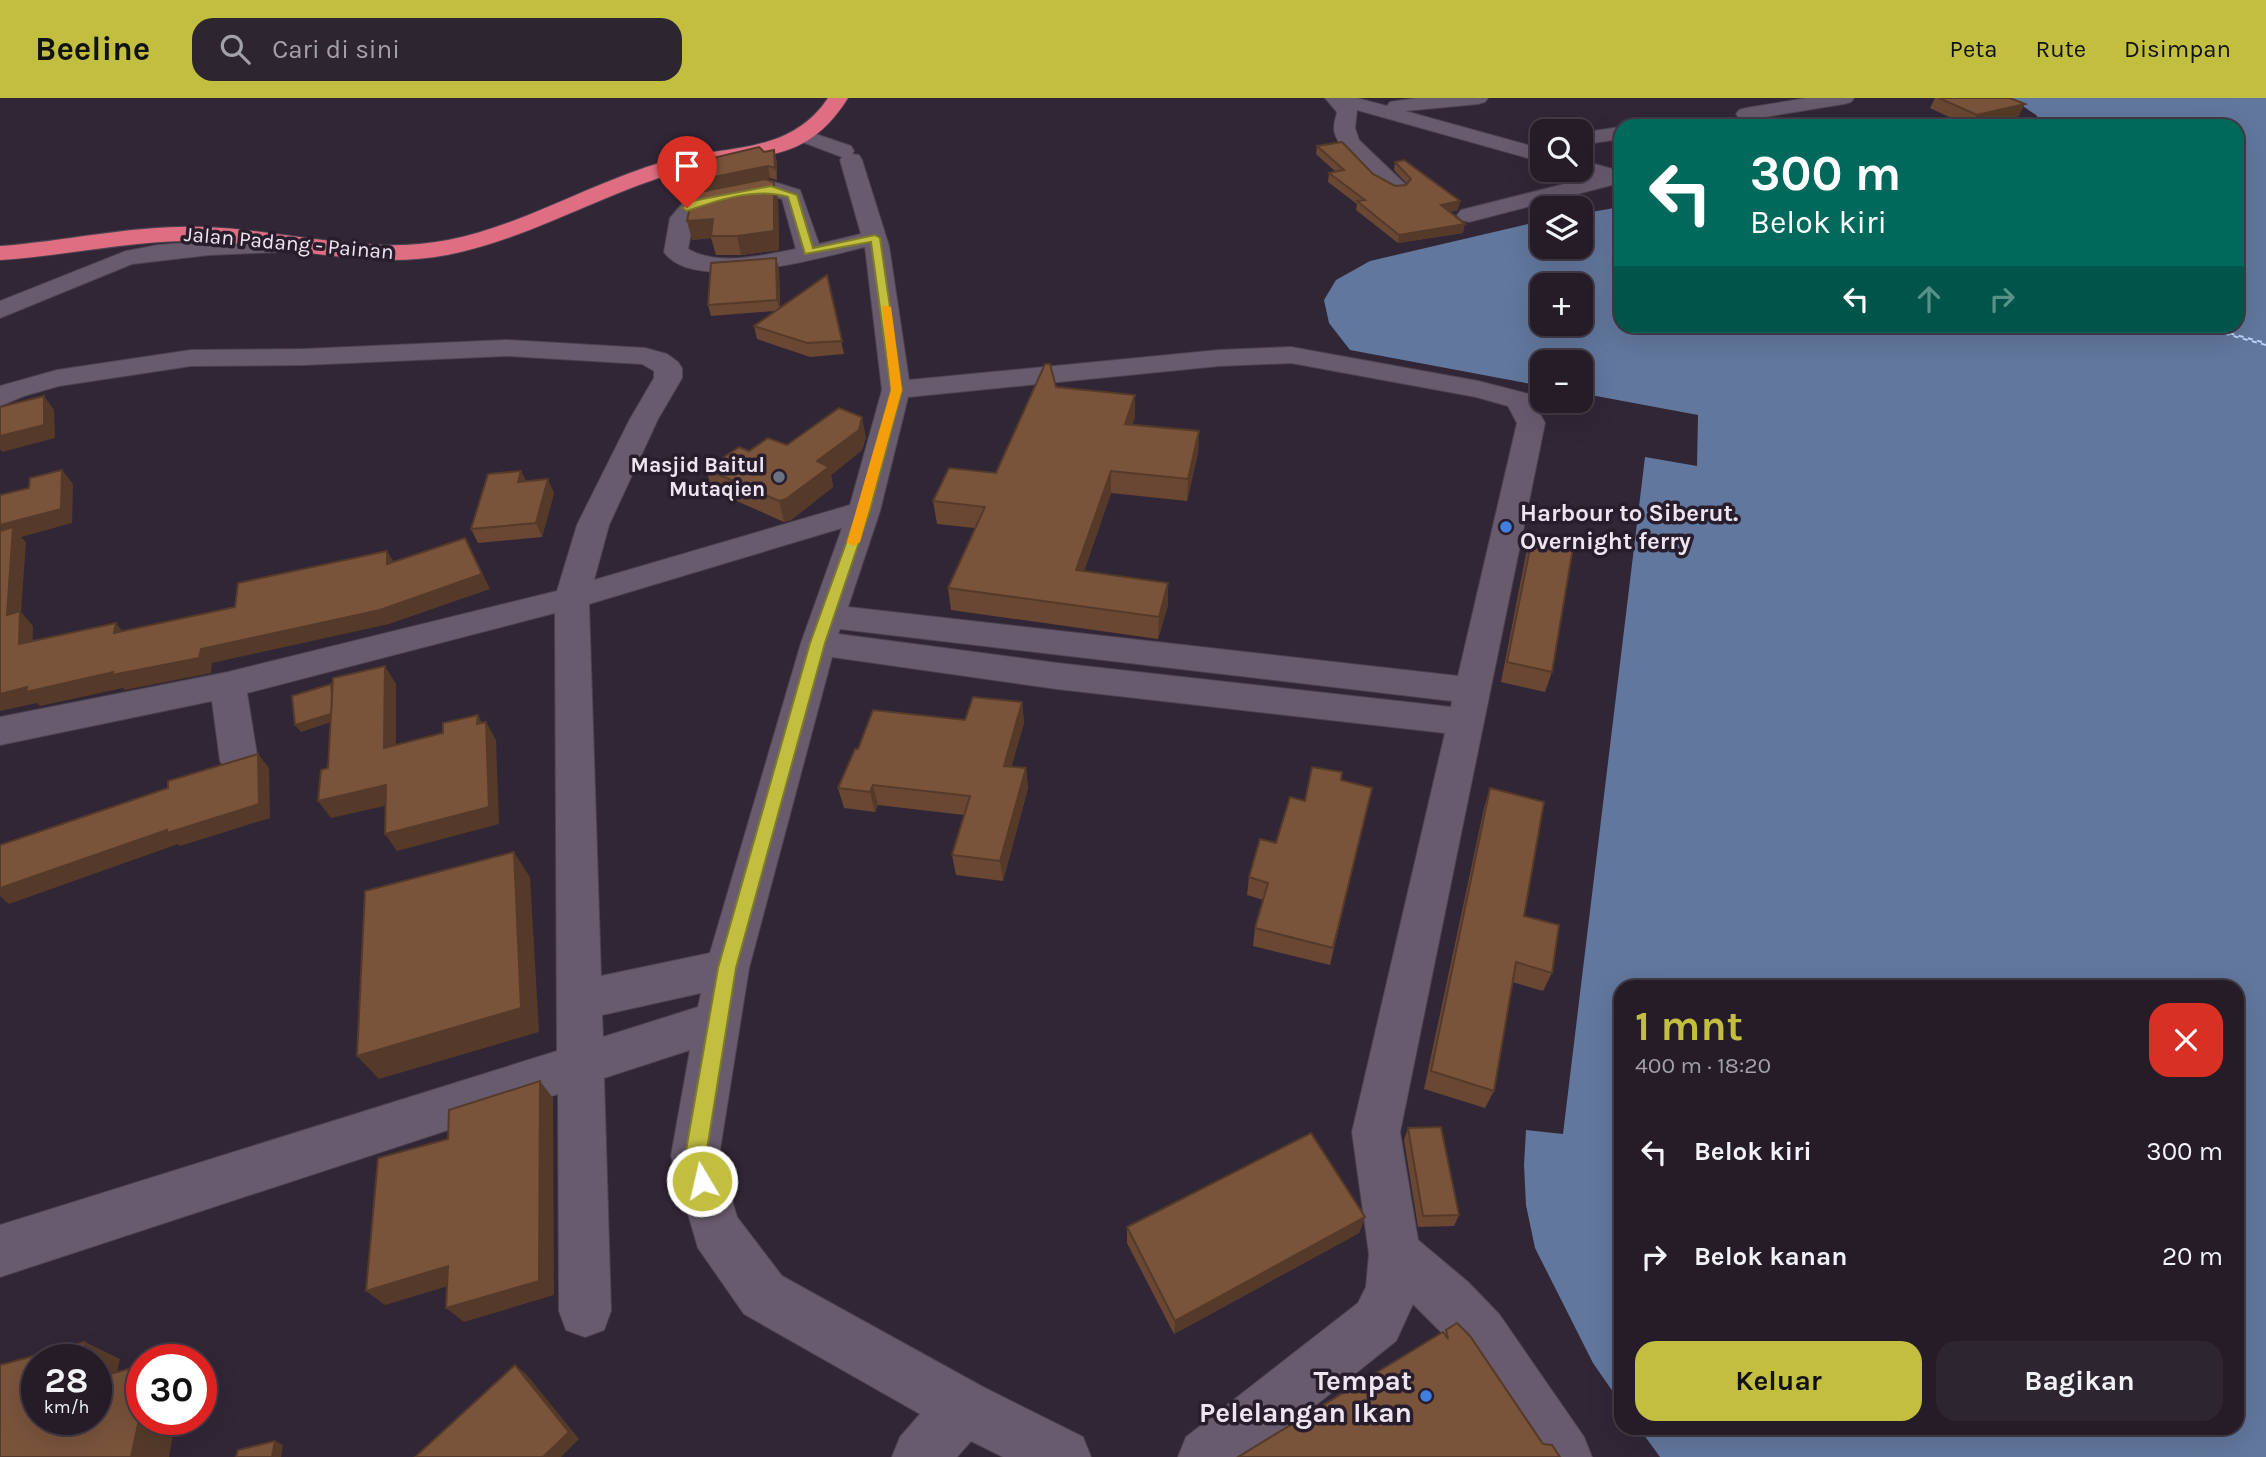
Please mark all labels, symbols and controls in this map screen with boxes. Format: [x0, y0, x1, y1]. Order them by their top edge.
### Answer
search box [192, 18, 682, 81]
text: Beeline [35, 30, 150, 68]
icon: search [216, 30, 254, 68]
text: Cari di sini [272, 34, 400, 65]
text: Peta [1950, 35, 1997, 63]
text: Rute [2035, 35, 2086, 63]
text: Disimpan [2124, 35, 2231, 63]
map controls [1530, 119, 1593, 413]
button: search [1530, 119, 1593, 182]
pin [657, 136, 717, 208]
text: 300 m [1750, 145, 1901, 202]
icon: arrive [668, 147, 706, 185]
icon: left [1635, 147, 1726, 238]
button: layers [1530, 196, 1593, 259]
text: Belok kiri [1750, 204, 1887, 241]
street label: Jalan Padang - Painan [183, 222, 395, 264]
button: + [1530, 273, 1593, 336]
icon: left [1837, 280, 1875, 318]
icon: ahead [1910, 280, 1948, 318]
icon: right [1983, 280, 2021, 318]
button: − [1530, 350, 1593, 413]
place label: Masjid Baitul Mutaqien [631, 453, 765, 502]
marker: Masjid Baitul Mutaqien [771, 469, 787, 485]
place label: Harbour to Siberut. Overnight ferry [1520, 499, 1738, 555]
marker: Harbour to Siberut. Overnight ferry [1498, 519, 1514, 535]
text: 1 mnt [1635, 1001, 1743, 1051]
button: close [2149, 1003, 2223, 1077]
text: 400 m · 18:20 [1635, 1052, 1771, 1079]
icon: left [1635, 1133, 1673, 1171]
text: Belok kiri [1694, 1136, 1812, 1167]
text: 300 m [2146, 1136, 2223, 1167]
position arrow [665, 1144, 739, 1218]
icon: right [1635, 1238, 1673, 1276]
text: Belok kanan [1694, 1241, 1847, 1272]
text: 20 m [2162, 1241, 2223, 1272]
button: Keluar [1635, 1341, 1922, 1421]
button: Bagikan [1936, 1341, 2223, 1421]
speed limit sign: 30 [126, 1344, 217, 1435]
text: 28 [45, 1360, 88, 1401]
place label: Tempat Pelelangan Ikan [1199, 1364, 1412, 1429]
marker: Tempat Pelelangan Ikan [1418, 1388, 1434, 1404]
text: km/h [44, 1396, 89, 1418]

